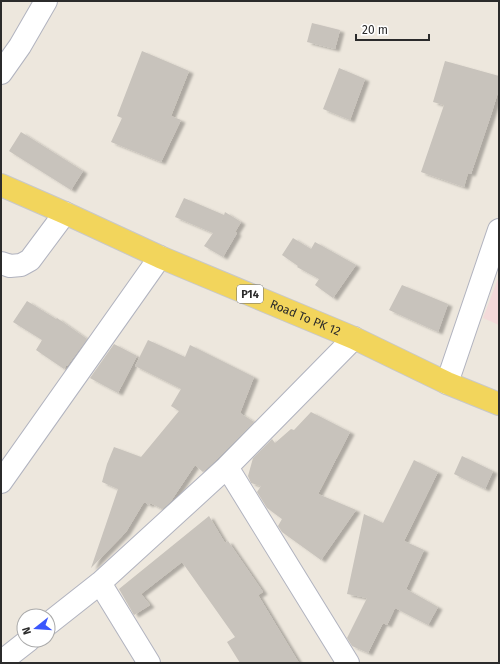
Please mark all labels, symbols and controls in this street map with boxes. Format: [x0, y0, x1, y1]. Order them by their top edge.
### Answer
scale bar [356, 16, 429, 42]
text: 20 m [362, 23, 388, 37]
road number: P14 [237, 285, 263, 303]
street label: Road To PK 12 [268, 297, 343, 339]
north arrow [16, 608, 56, 648]
text: N [20, 625, 34, 636]

